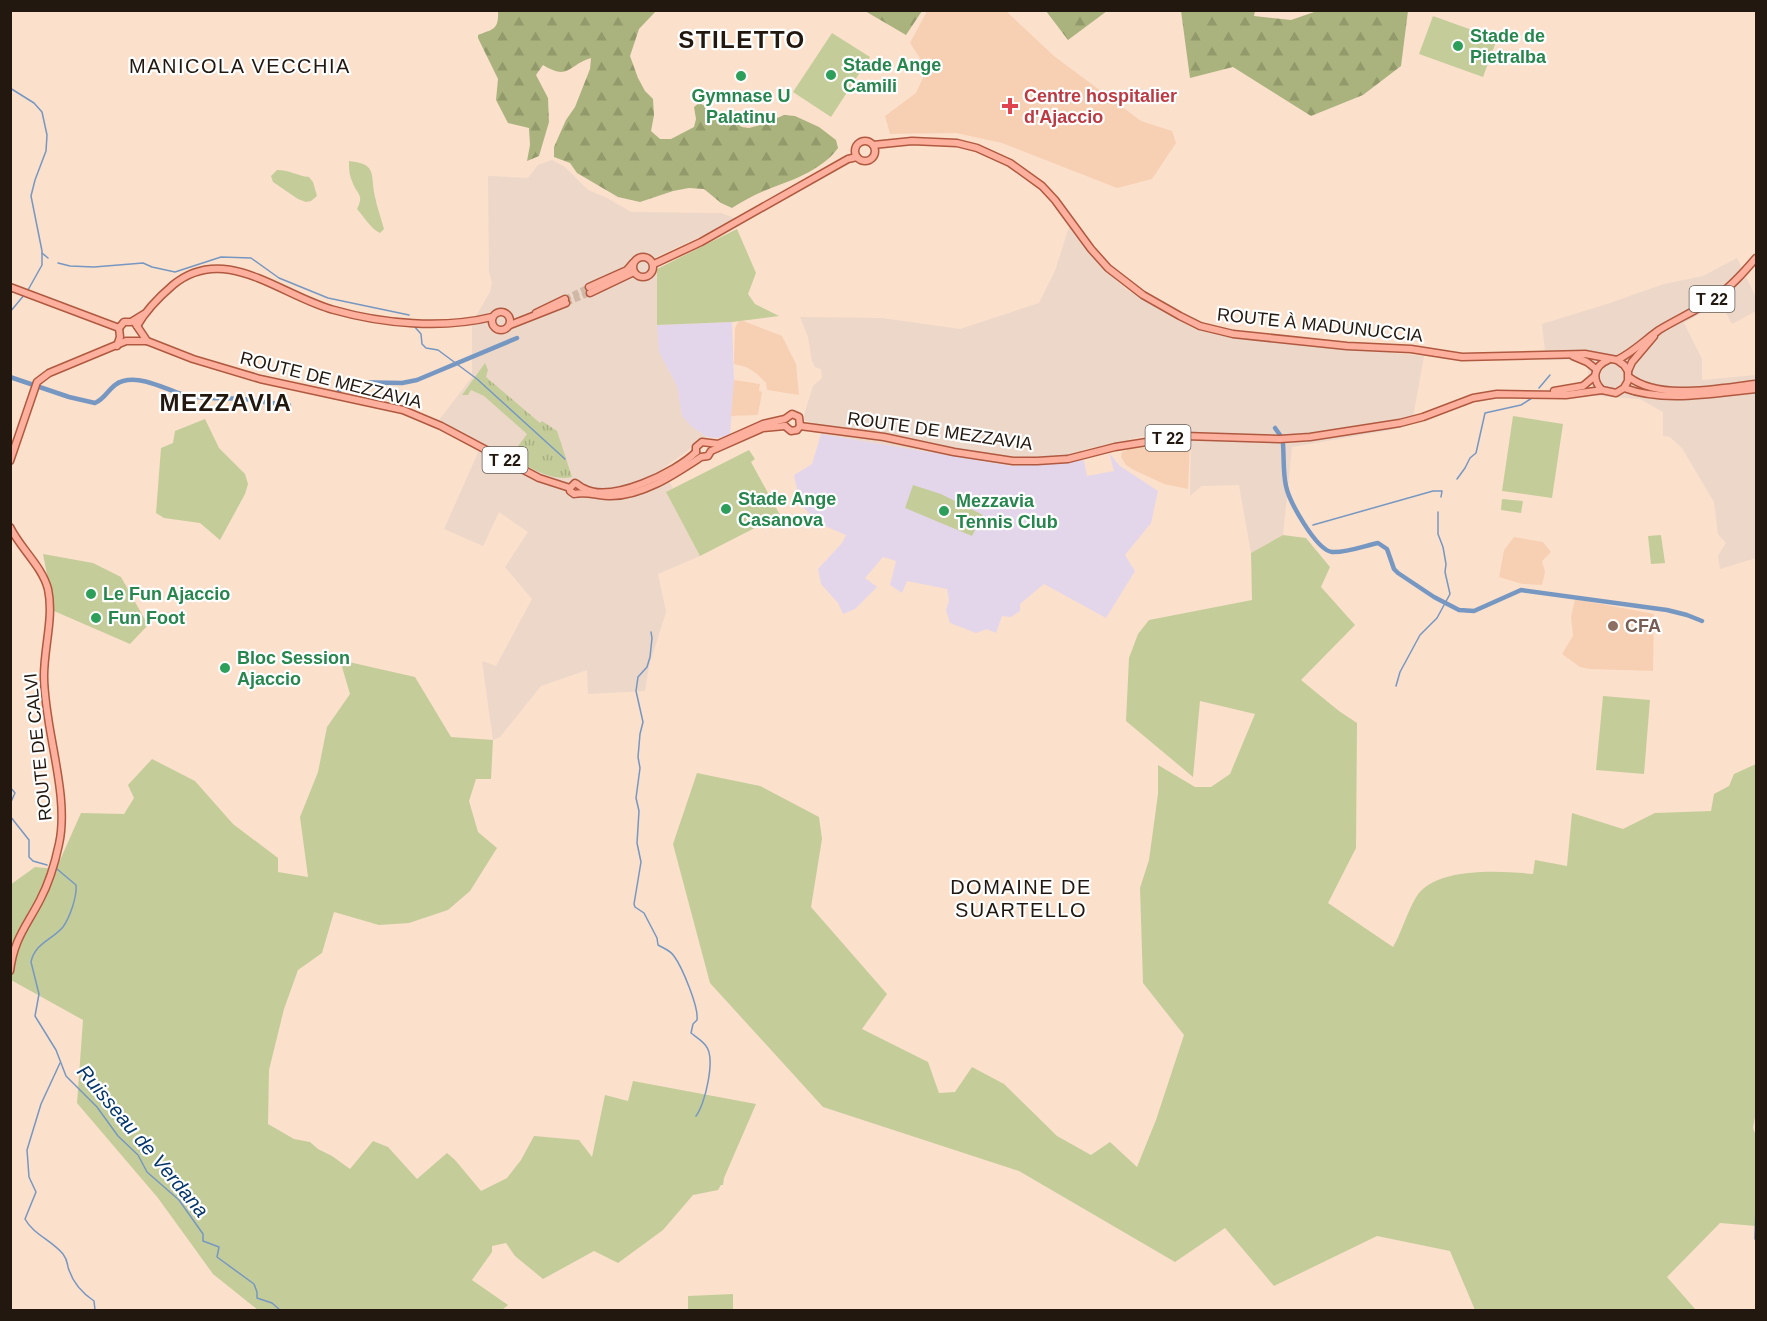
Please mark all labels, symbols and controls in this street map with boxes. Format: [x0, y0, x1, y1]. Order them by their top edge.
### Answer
district label: STILETTO [678, 26, 806, 53]
place label: Stade de Pietralba [1470, 26, 1547, 67]
marker: Stade de Pietralba [1451, 39, 1465, 53]
district label: MANICOLA VECCHIA [129, 55, 351, 77]
place label: Stade Ange Camili [843, 55, 941, 96]
marker: Stade Ange Camili [824, 68, 838, 82]
marker: Gymnase U Palatinu [734, 69, 748, 83]
place label: Gymnase U Palatinu [691, 86, 791, 127]
place label: Centre hospitalier d'Ajaccio [1024, 86, 1177, 127]
marker: Centre hospitalier d'Ajaccio [1001, 97, 1019, 115]
road number: T 22 [1690, 286, 1734, 312]
street label: ROUTE À MADUNUCCIA [1216, 304, 1424, 346]
street label: ROUTE DE MEZZAVIA [238, 348, 424, 412]
district label: MEZZAVIA [160, 389, 292, 416]
street label: ROUTE DE MEZZAVIA [846, 408, 1034, 454]
road number: T 22 [1146, 425, 1190, 451]
road number: T 22 [482, 447, 528, 473]
place label: Stade Ange Casanova [738, 489, 836, 530]
place label: Mezzavia Tennis Club [956, 491, 1058, 532]
marker: Stade Ange Casanova [719, 502, 733, 516]
marker: Mezzavia Tennis Club [937, 504, 951, 518]
place label: Le Fun Ajaccio [103, 584, 230, 604]
marker: Le Fun Ajaccio [84, 587, 98, 601]
place label: Fun Foot [108, 608, 185, 628]
marker: Fun Foot [89, 611, 103, 625]
place label: CFA [1625, 616, 1661, 636]
marker: CFA [1606, 619, 1620, 633]
place label: Bloc Session Ajaccio [237, 648, 350, 689]
marker: Bloc Session Ajaccio [218, 661, 232, 675]
street label: ROUTE DE CALVI [20, 672, 56, 822]
district label: DOMAINE DE SUARTELLO [950, 876, 1092, 921]
water label: Ruisseau de Verdana [73, 1061, 213, 1221]

